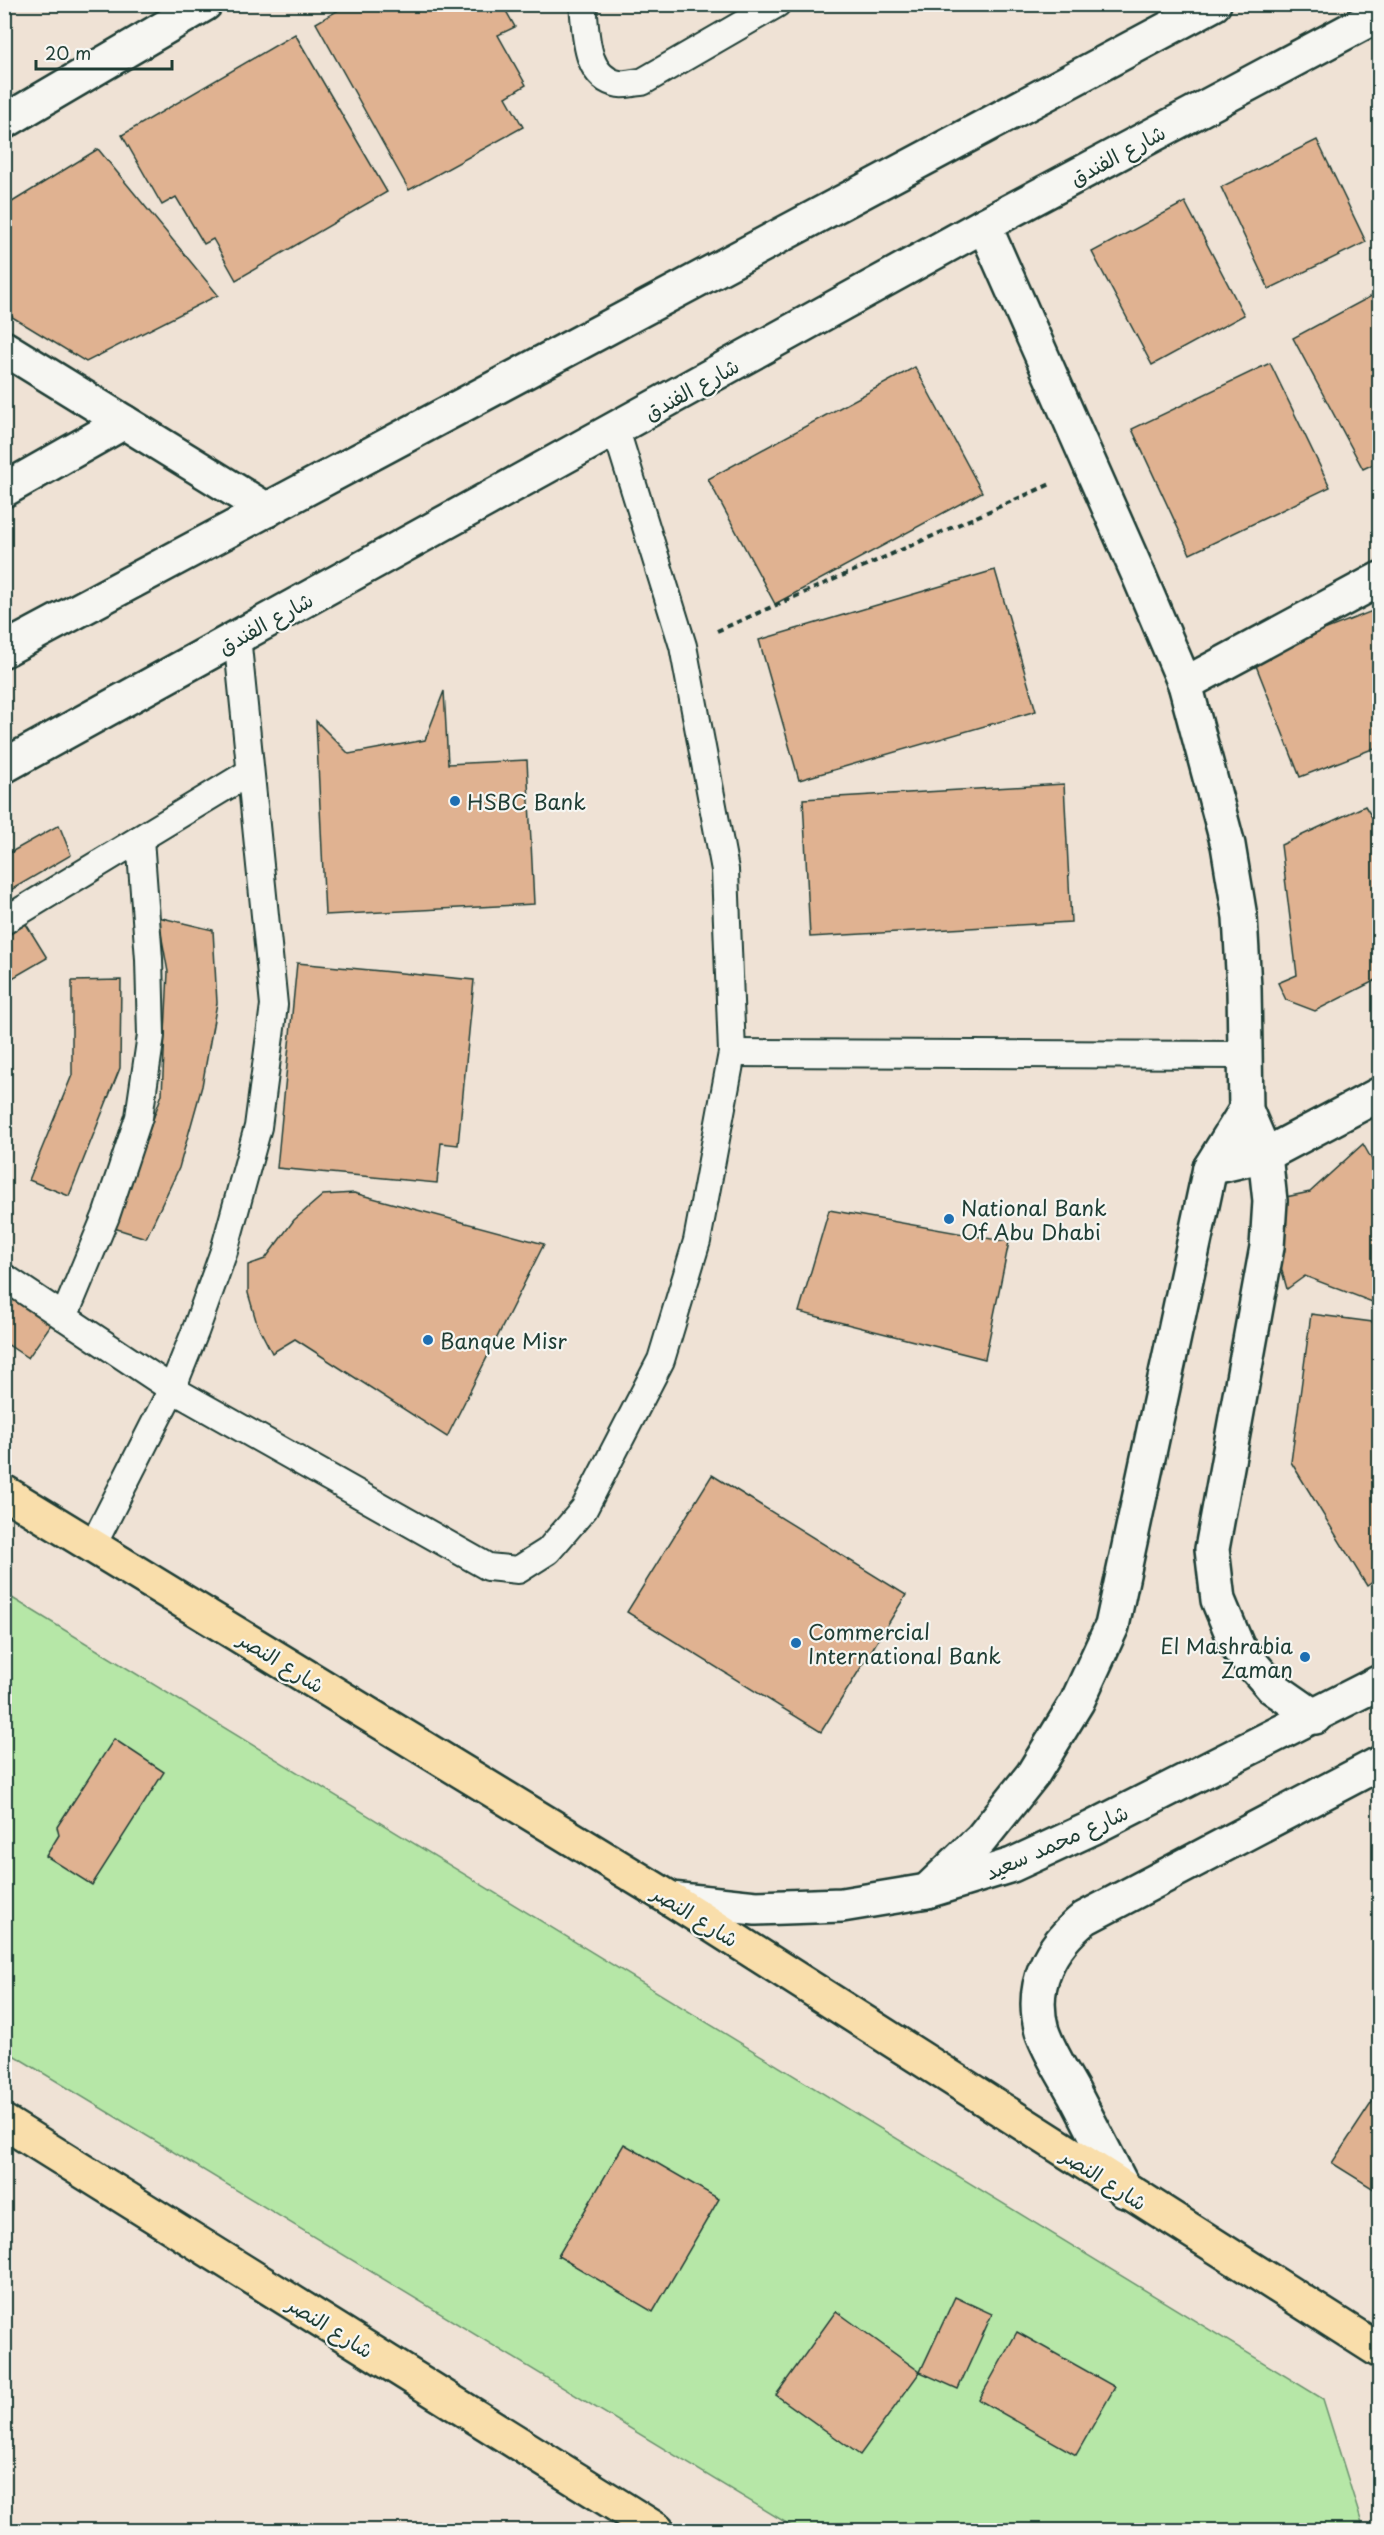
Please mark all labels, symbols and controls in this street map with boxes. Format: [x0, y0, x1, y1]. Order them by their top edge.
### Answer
scale bar [36, 33, 172, 71]
text: 20 m [45, 39, 91, 66]
street label: شارع الفندق [1063, 115, 1171, 194]
street label: شارع الفندق [638, 349, 745, 428]
street label: شارع الفندق [212, 583, 319, 662]
place label: HSBC Bank [467, 785, 586, 817]
marker: HSBC Bank [448, 794, 462, 808]
place label: National Bank Of Abu Dhabi [961, 1191, 1107, 1247]
marker: National Bank Of Abu Dhabi [942, 1212, 956, 1226]
place label: Banque Misr [440, 1324, 567, 1356]
marker: Banque Misr [421, 1333, 435, 1347]
place label: Commercial International Bank [808, 1615, 1001, 1671]
street label: شارع النصر [231, 1621, 331, 1701]
place label: El Mashrabia Zaman [1160, 1629, 1293, 1685]
marker: Commercial International Bank [789, 1636, 803, 1650]
marker: El Mashrabia Zaman [1298, 1650, 1312, 1664]
street label: شارع محمد سعيد [979, 1795, 1133, 1888]
street label: شارع النصر [645, 1875, 745, 1955]
street label: شارع النصر [1054, 2137, 1154, 2218]
street label: شارع النصر [280, 2286, 380, 2366]

